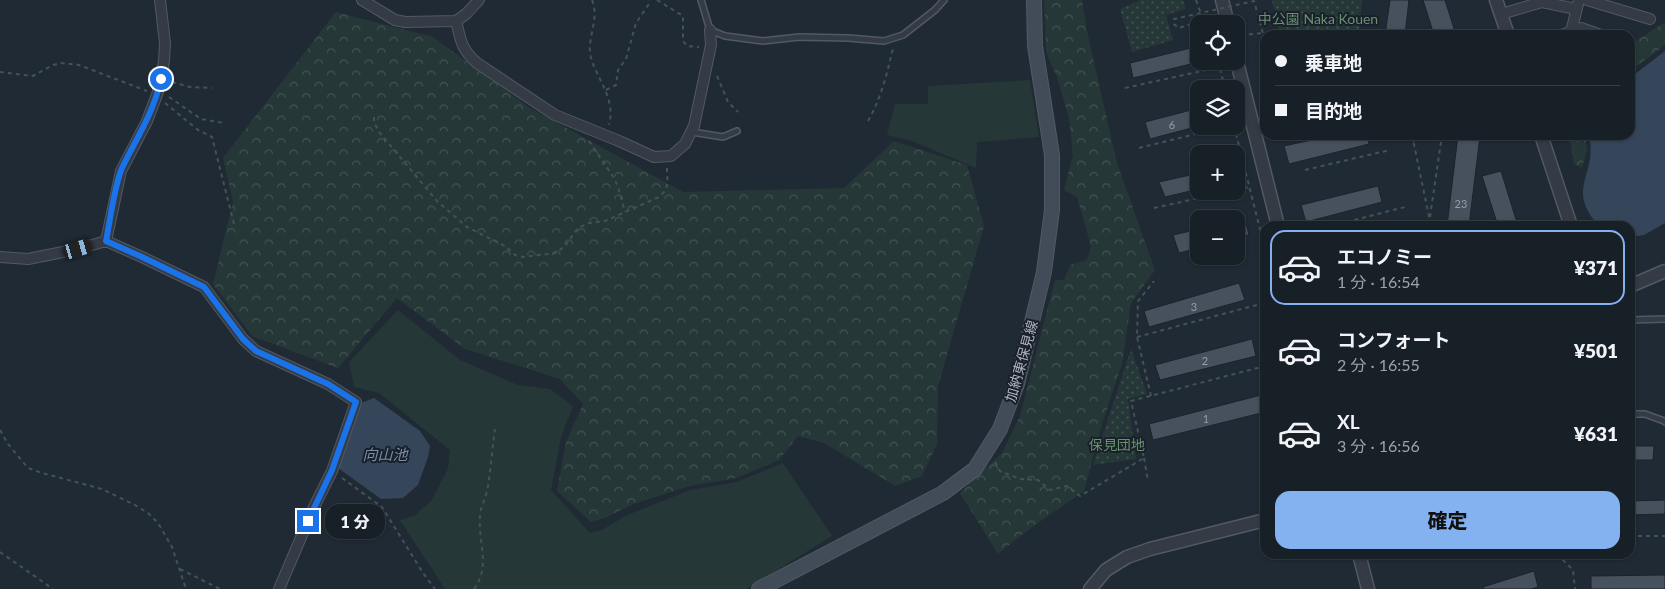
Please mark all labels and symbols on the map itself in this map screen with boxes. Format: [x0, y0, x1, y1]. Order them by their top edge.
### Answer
park label: 中公園 Naka Kouen [1258, 10, 1378, 27]
route start [150, 68, 172, 90]
house number: 6 [1169, 118, 1175, 131]
house number: 23 [1455, 197, 1467, 210]
car [61, 238, 94, 260]
house number: 3 [1191, 300, 1197, 313]
street label: 加納東保見線 [1001, 318, 1041, 404]
house number: 2 [1202, 354, 1208, 367]
house number: 1 [1203, 412, 1209, 425]
park label: 保見団地 [1089, 436, 1145, 453]
water label: 向山池 [362, 445, 409, 463]
callout: 1 分 [326, 504, 386, 538]
route end [297, 510, 319, 532]

